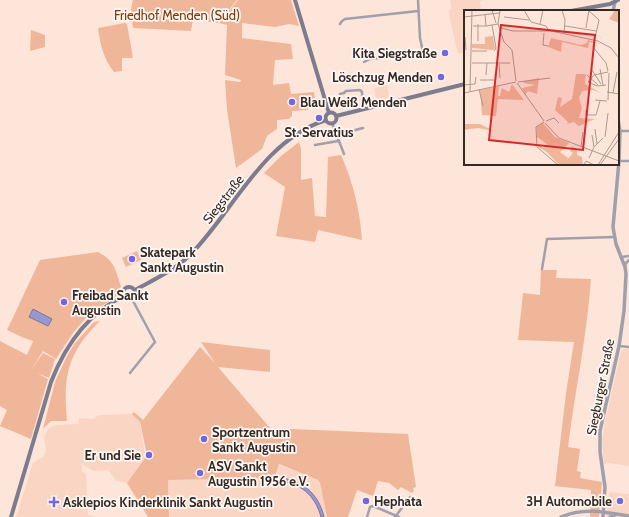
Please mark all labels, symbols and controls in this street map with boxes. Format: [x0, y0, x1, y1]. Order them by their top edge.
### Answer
park label: Friedhof Menden (Süd) [114, 7, 240, 23]
inset map [464, 10, 619, 165]
place label: Kita Siegstraße [352, 45, 437, 61]
marker: Kita Siegstraße [440, 48, 450, 58]
place label: Löschzug Menden [332, 69, 433, 85]
marker: Löschzug Menden [436, 72, 446, 82]
place label: Blau Weiß Menden [300, 94, 407, 110]
marker: Blau Weiß Menden [287, 97, 297, 107]
marker: St. Servatius [314, 113, 324, 123]
place label: St. Servatius [284, 124, 354, 140]
street label: Siegstraße [199, 171, 247, 227]
place label: Skatepark Sankt Augustin [140, 244, 224, 275]
marker: Skatepark Sankt Augustin [127, 254, 137, 264]
place label: Freibad Sankt Augustin [72, 287, 149, 318]
marker: Freibad Sankt Augustin [59, 297, 69, 307]
street label: Siegburger Straße [583, 337, 617, 437]
place label: Sportzentrum Sankt Augustin [212, 424, 296, 455]
marker: Sportzentrum Sankt Augustin [199, 434, 209, 444]
place label: Er und Sie [84, 447, 141, 463]
marker: Er und Sie [144, 450, 154, 460]
place label: ASV Sankt Augustin 1956 e.V. [208, 458, 309, 489]
marker: ASV Sankt Augustin 1956 e.V. [195, 468, 205, 478]
place label: Hephata [374, 493, 422, 509]
place label: 3H Automobile [526, 493, 612, 509]
place label: Asklepios Kinderklinik Sankt Augustin [63, 494, 273, 510]
marker: Asklepios Kinderklinik Sankt Augustin [48, 496, 60, 508]
marker: Hephata [361, 496, 371, 506]
marker: 3H Automobile [615, 496, 625, 506]

